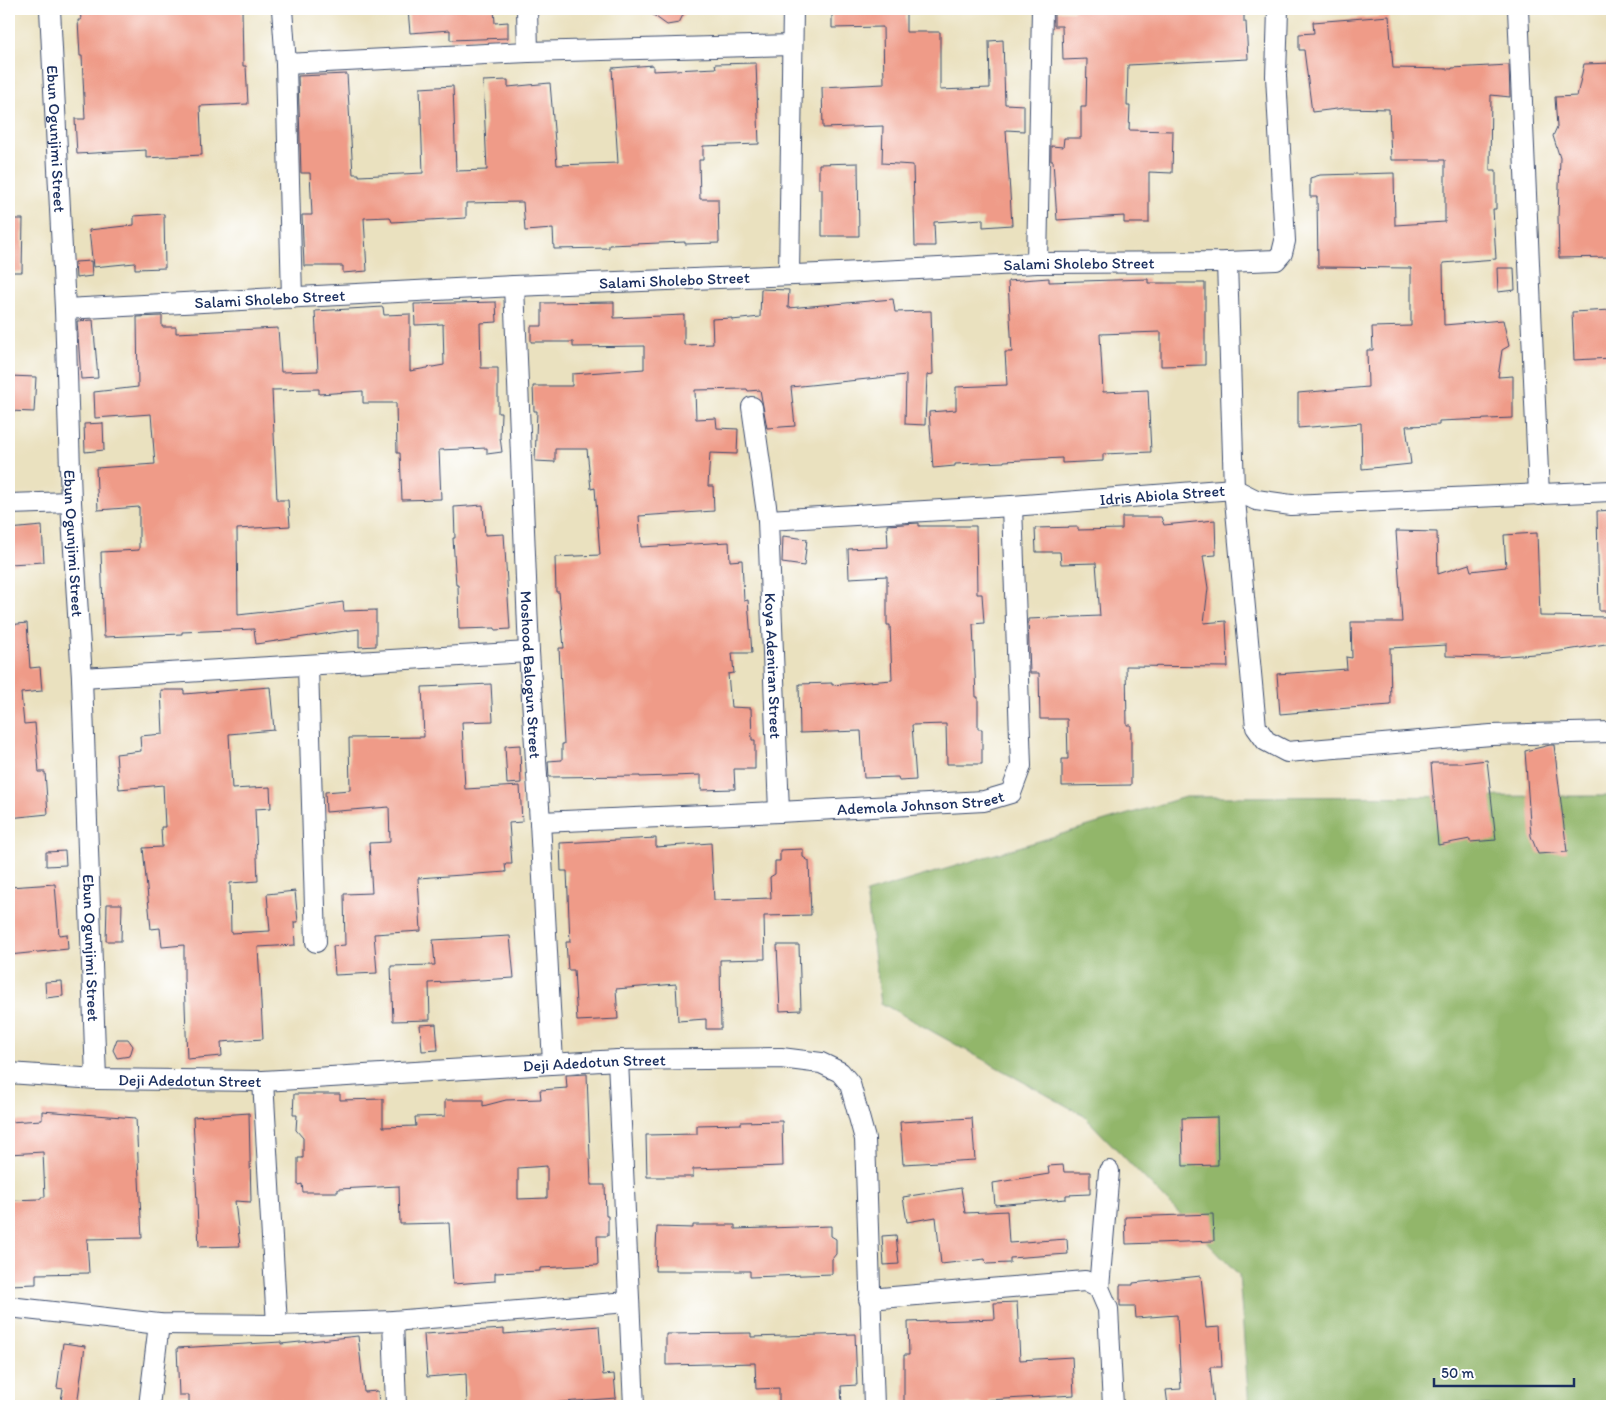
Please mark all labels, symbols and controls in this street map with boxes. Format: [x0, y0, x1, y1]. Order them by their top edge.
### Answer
street label: Ebun Ogunjimi Street [43, 65, 70, 213]
street label: Salami Sholebo Street [1003, 253, 1154, 274]
street label: Salami Sholebo Street [599, 267, 750, 292]
street label: Salami Sholebo Street [194, 285, 346, 312]
street label: Ebun Ogunjimi Street [61, 470, 88, 618]
street label: Idris Abiola Street [1099, 480, 1226, 509]
street label: Moshood Balogun Street [517, 590, 545, 759]
street label: Koya Adeniran Street [761, 592, 786, 739]
street label: Ademola Johnson Street [836, 786, 1006, 818]
street label: Ebun Ogunjimi Street [79, 874, 103, 1022]
street label: Deji Adedotun Street [522, 1050, 666, 1075]
street label: Deji Adedotun Street [118, 1070, 261, 1090]
scale bar [1434, 1355, 1574, 1387]
text: 50 m [1441, 1364, 1474, 1382]

